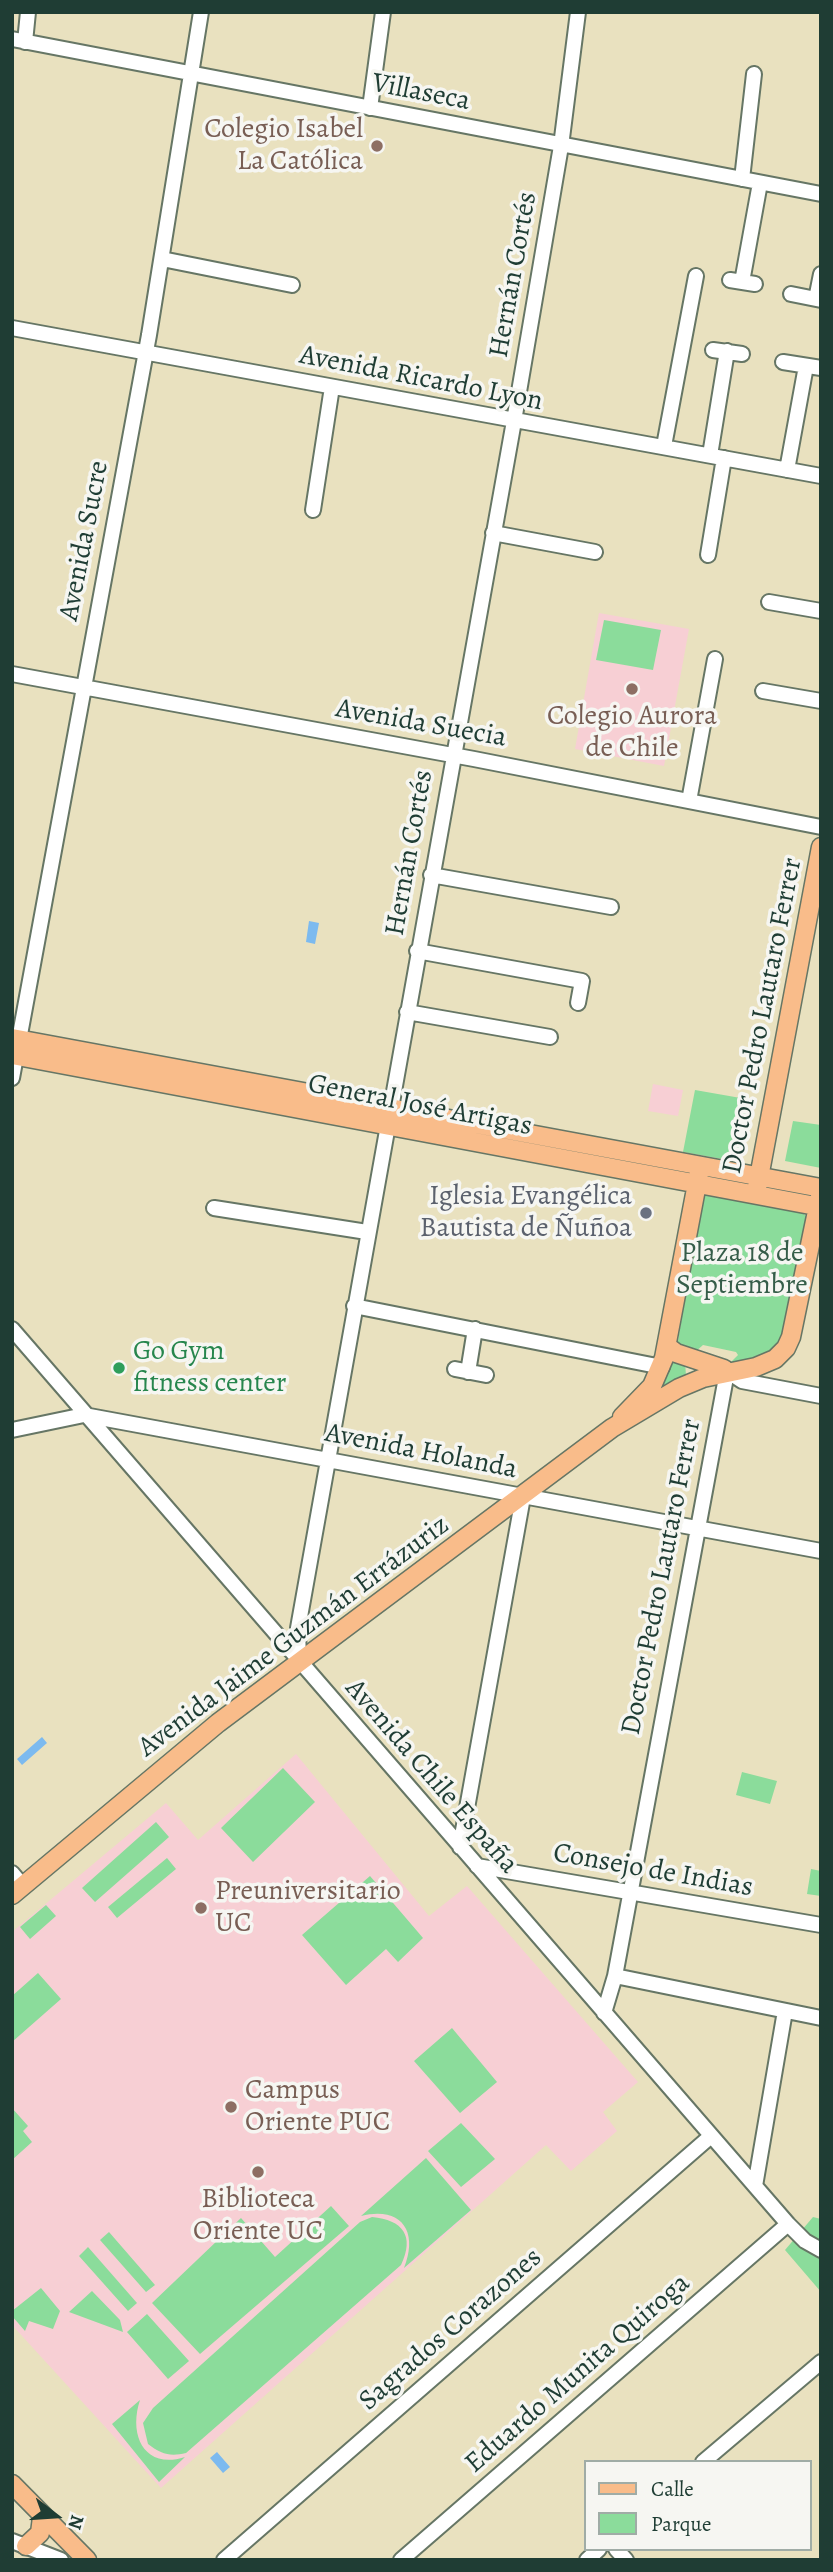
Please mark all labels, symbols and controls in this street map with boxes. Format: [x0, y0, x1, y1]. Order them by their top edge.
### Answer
street label: Villaseca [369, 67, 473, 119]
place label: Colegio Isabel La Católica [204, 113, 363, 179]
marker: Colegio Isabel La Católica [369, 138, 385, 154]
street label: Hernán Cortés [483, 189, 545, 361]
street label: Avenida Ricardo Lyon [297, 339, 545, 419]
street label: Avenida Sucre [53, 458, 117, 624]
marker: Colegio Aurora de Chile [624, 681, 640, 697]
street label: Avenida Suecia [333, 692, 509, 756]
place label: Colegio Aurora de Chile [547, 700, 717, 766]
street label: Hernán Cortés [379, 767, 441, 939]
street label: Doctor Pedro Lautaro Ferrer [716, 855, 810, 1177]
street label: General José Artigas [305, 1068, 535, 1144]
place label: Iglesia Evangélica Bautista de Ñuñoa [420, 1180, 632, 1246]
marker: Iglesia Evangélica Bautista de Ñuñoa [638, 1205, 654, 1221]
park label: Plaza 18 de Septiembre [676, 1237, 808, 1303]
place label: Go Gym fitness center [133, 1335, 286, 1401]
marker: Go Gym fitness center [111, 1360, 127, 1376]
street label: Doctor Pedro Lautaro Ferrer [615, 1416, 709, 1738]
street label: Avenida Holanda [322, 1417, 520, 1487]
street label: Avenida Jaime Guzmán Errázuriz [132, 1509, 456, 1765]
street label: Avenida Chile España [337, 1673, 525, 1881]
street label: Consejo de Indias [551, 1837, 755, 1905]
place label: Preuniversitario UC [215, 1875, 401, 1941]
marker: Preuniversitario UC [193, 1900, 209, 1916]
place label: Campus Oriente PUC [245, 2074, 390, 2140]
marker: Campus Oriente PUC [223, 2099, 239, 2115]
marker: Biblioteca Oriente UC [250, 2164, 266, 2180]
place label: Biblioteca Oriente UC [193, 2183, 323, 2249]
street label: Sagrados Corazones [353, 2242, 549, 2418]
street label: Eduardo Munita Quiroga [459, 2267, 697, 2481]
legend [584, 2460, 812, 2551]
text: Calle [651, 2475, 694, 2503]
north arrow [21, 2481, 91, 2551]
text: Parque [651, 2510, 711, 2538]
text: N [62, 2512, 91, 2533]

